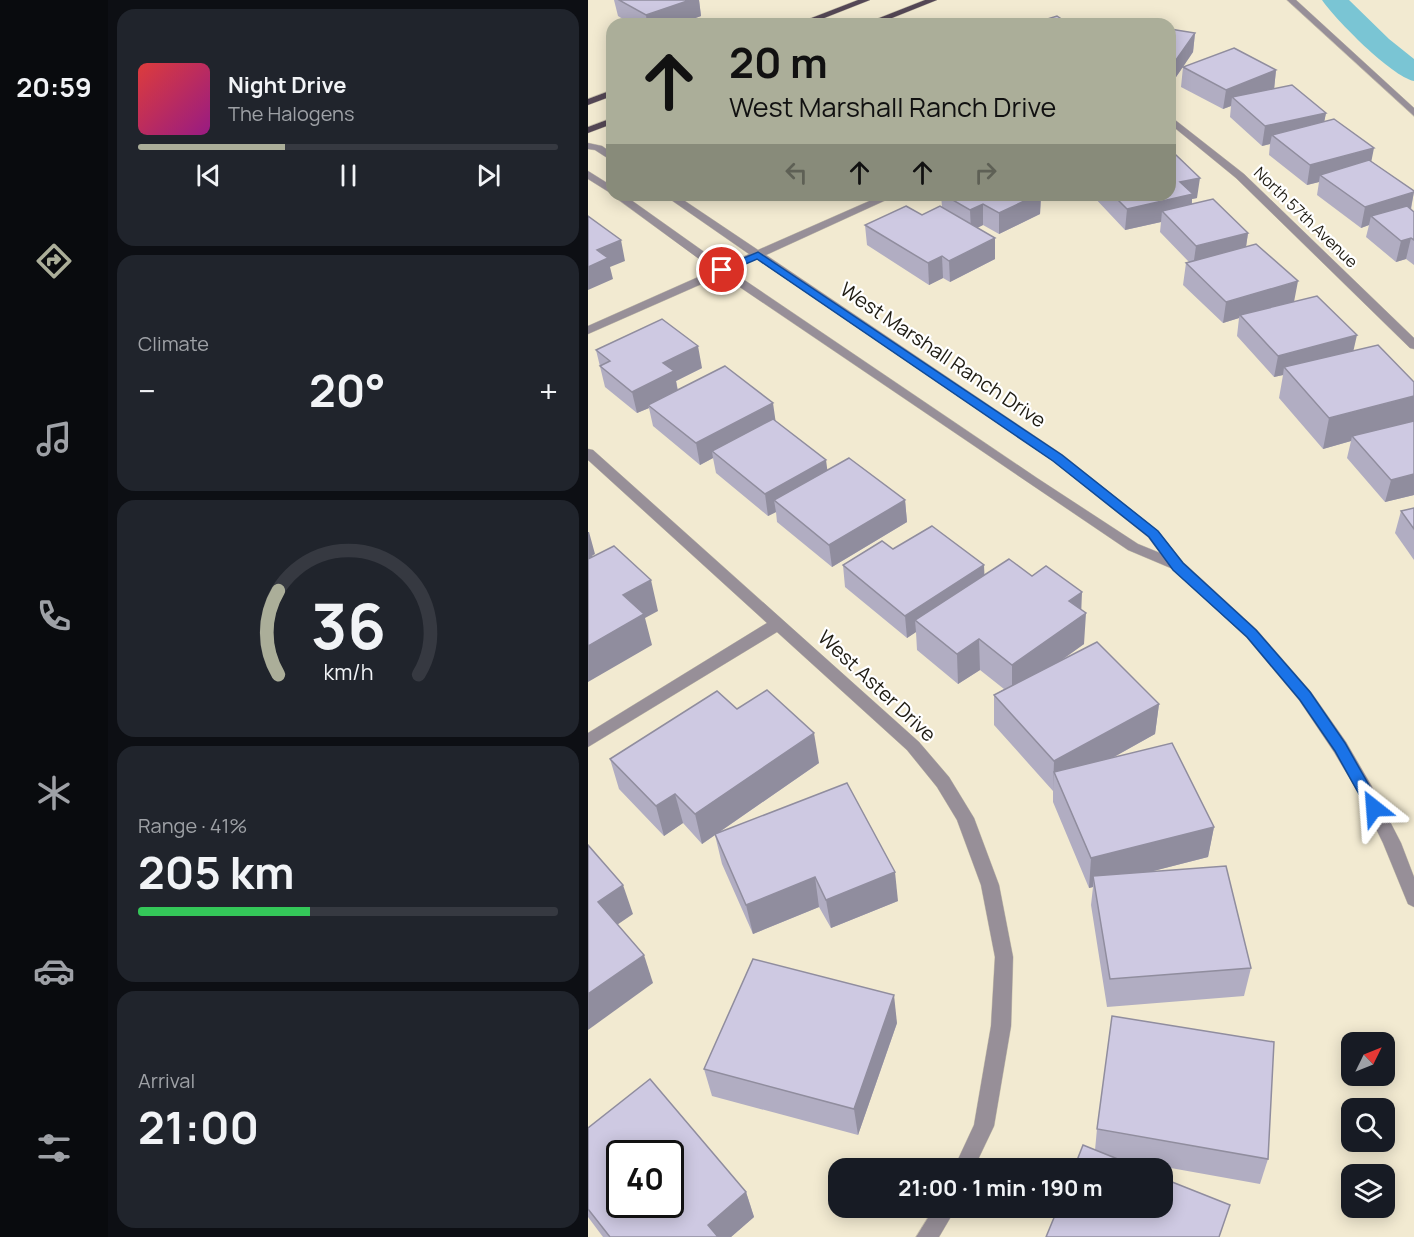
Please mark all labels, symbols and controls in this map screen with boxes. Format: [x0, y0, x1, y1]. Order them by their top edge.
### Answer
text: 20 m [729, 33, 828, 91]
icon: ahead [630, 42, 708, 120]
text: 20:59 [16, 68, 92, 105]
text: Night Drive [228, 70, 347, 100]
text: West Marshall Ranch Drive [729, 88, 1056, 125]
text: The Halogens [228, 100, 354, 127]
icon: left [780, 156, 813, 189]
icon: ahead [843, 156, 876, 189]
icon: ahead [906, 156, 939, 189]
icon: right [969, 156, 1002, 189]
icon: previous [192, 159, 225, 192]
icon: pause [332, 159, 365, 192]
icon: next [472, 159, 505, 192]
street label: North 57th Avenue [1249, 162, 1363, 272]
icon: directions [33, 240, 75, 282]
pin [696, 244, 747, 295]
icon: arrive [705, 253, 738, 286]
street label: West Marshall Ranch Drive [835, 276, 1051, 434]
text: Climate [138, 330, 209, 357]
text: 20° [309, 359, 386, 421]
text: − [138, 368, 156, 413]
text: + [539, 368, 558, 413]
icon: music [33, 418, 75, 460]
text: 36 [310, 583, 386, 669]
icon: phone [33, 595, 75, 637]
street label: West Aster Drive [812, 624, 942, 747]
text: km/h [323, 658, 373, 687]
icon: climate [33, 772, 75, 814]
position arrow [1342, 776, 1406, 840]
text: Range · 41% [138, 812, 247, 839]
text: 205 km [138, 841, 294, 903]
icon: car [33, 950, 75, 992]
north arrow [1341, 1032, 1395, 1086]
map controls [1341, 1032, 1395, 1218]
text: Arrival [138, 1067, 195, 1094]
text: 21:00 [138, 1096, 259, 1158]
button: search [1341, 1098, 1395, 1152]
icon: filters [33, 1127, 75, 1169]
speed limit sign: 40 [606, 1140, 684, 1218]
button: layers [1341, 1164, 1395, 1218]
text: 21:00 · 1 min · 190 m [898, 1173, 1103, 1203]

